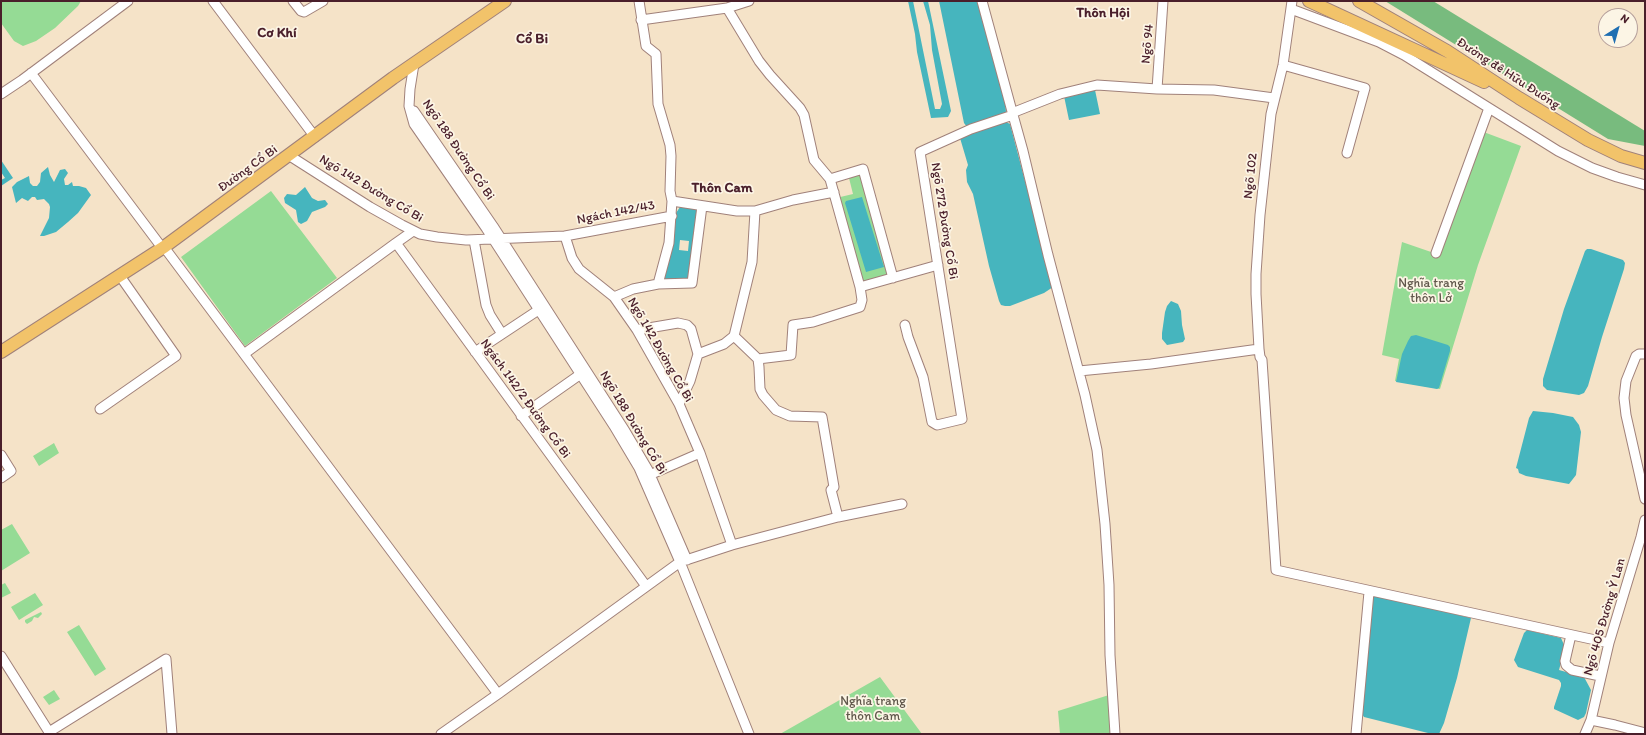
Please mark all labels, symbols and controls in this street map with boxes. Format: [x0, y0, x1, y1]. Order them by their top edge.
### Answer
district label: Thôn Hội [1076, 5, 1130, 21]
north arrow [1598, 8, 1638, 48]
text: N [1618, 11, 1632, 26]
street label: Ngõ 94 [1139, 24, 1157, 64]
district label: Cơ Khí [257, 25, 297, 41]
district label: Cổ Bi [516, 31, 548, 47]
street label: Đường đê Hữu Đuống [1454, 35, 1562, 113]
street label: Ngõ 188 Đường Cổ Bi [419, 97, 497, 203]
street label: Đường Cổ Bi [215, 142, 281, 196]
street label: Ngõ 142 Đường Cổ Bi [316, 152, 426, 226]
street label: Ngõ 102 [1241, 152, 1261, 200]
street label: Ngõ 272 Đường Cổ Bi [927, 162, 961, 280]
district label: Thôn Cam [691, 180, 753, 196]
street label: Ngách 142/43 [576, 198, 656, 228]
park label: Nghĩa trang thôn Lở [1398, 276, 1464, 307]
street label: Ngõ 142 Đường Cổ Bi [624, 295, 696, 405]
street label: Ngách 142/2 Đường Cổ Bi [476, 336, 574, 462]
street label: Ngõ 188 Đường Cổ Bi [596, 368, 670, 478]
street label: Ngõ 405 Đường Ỷ Lan [1581, 556, 1629, 678]
park label: Nghĩa trang thôn Cam [840, 694, 906, 725]

